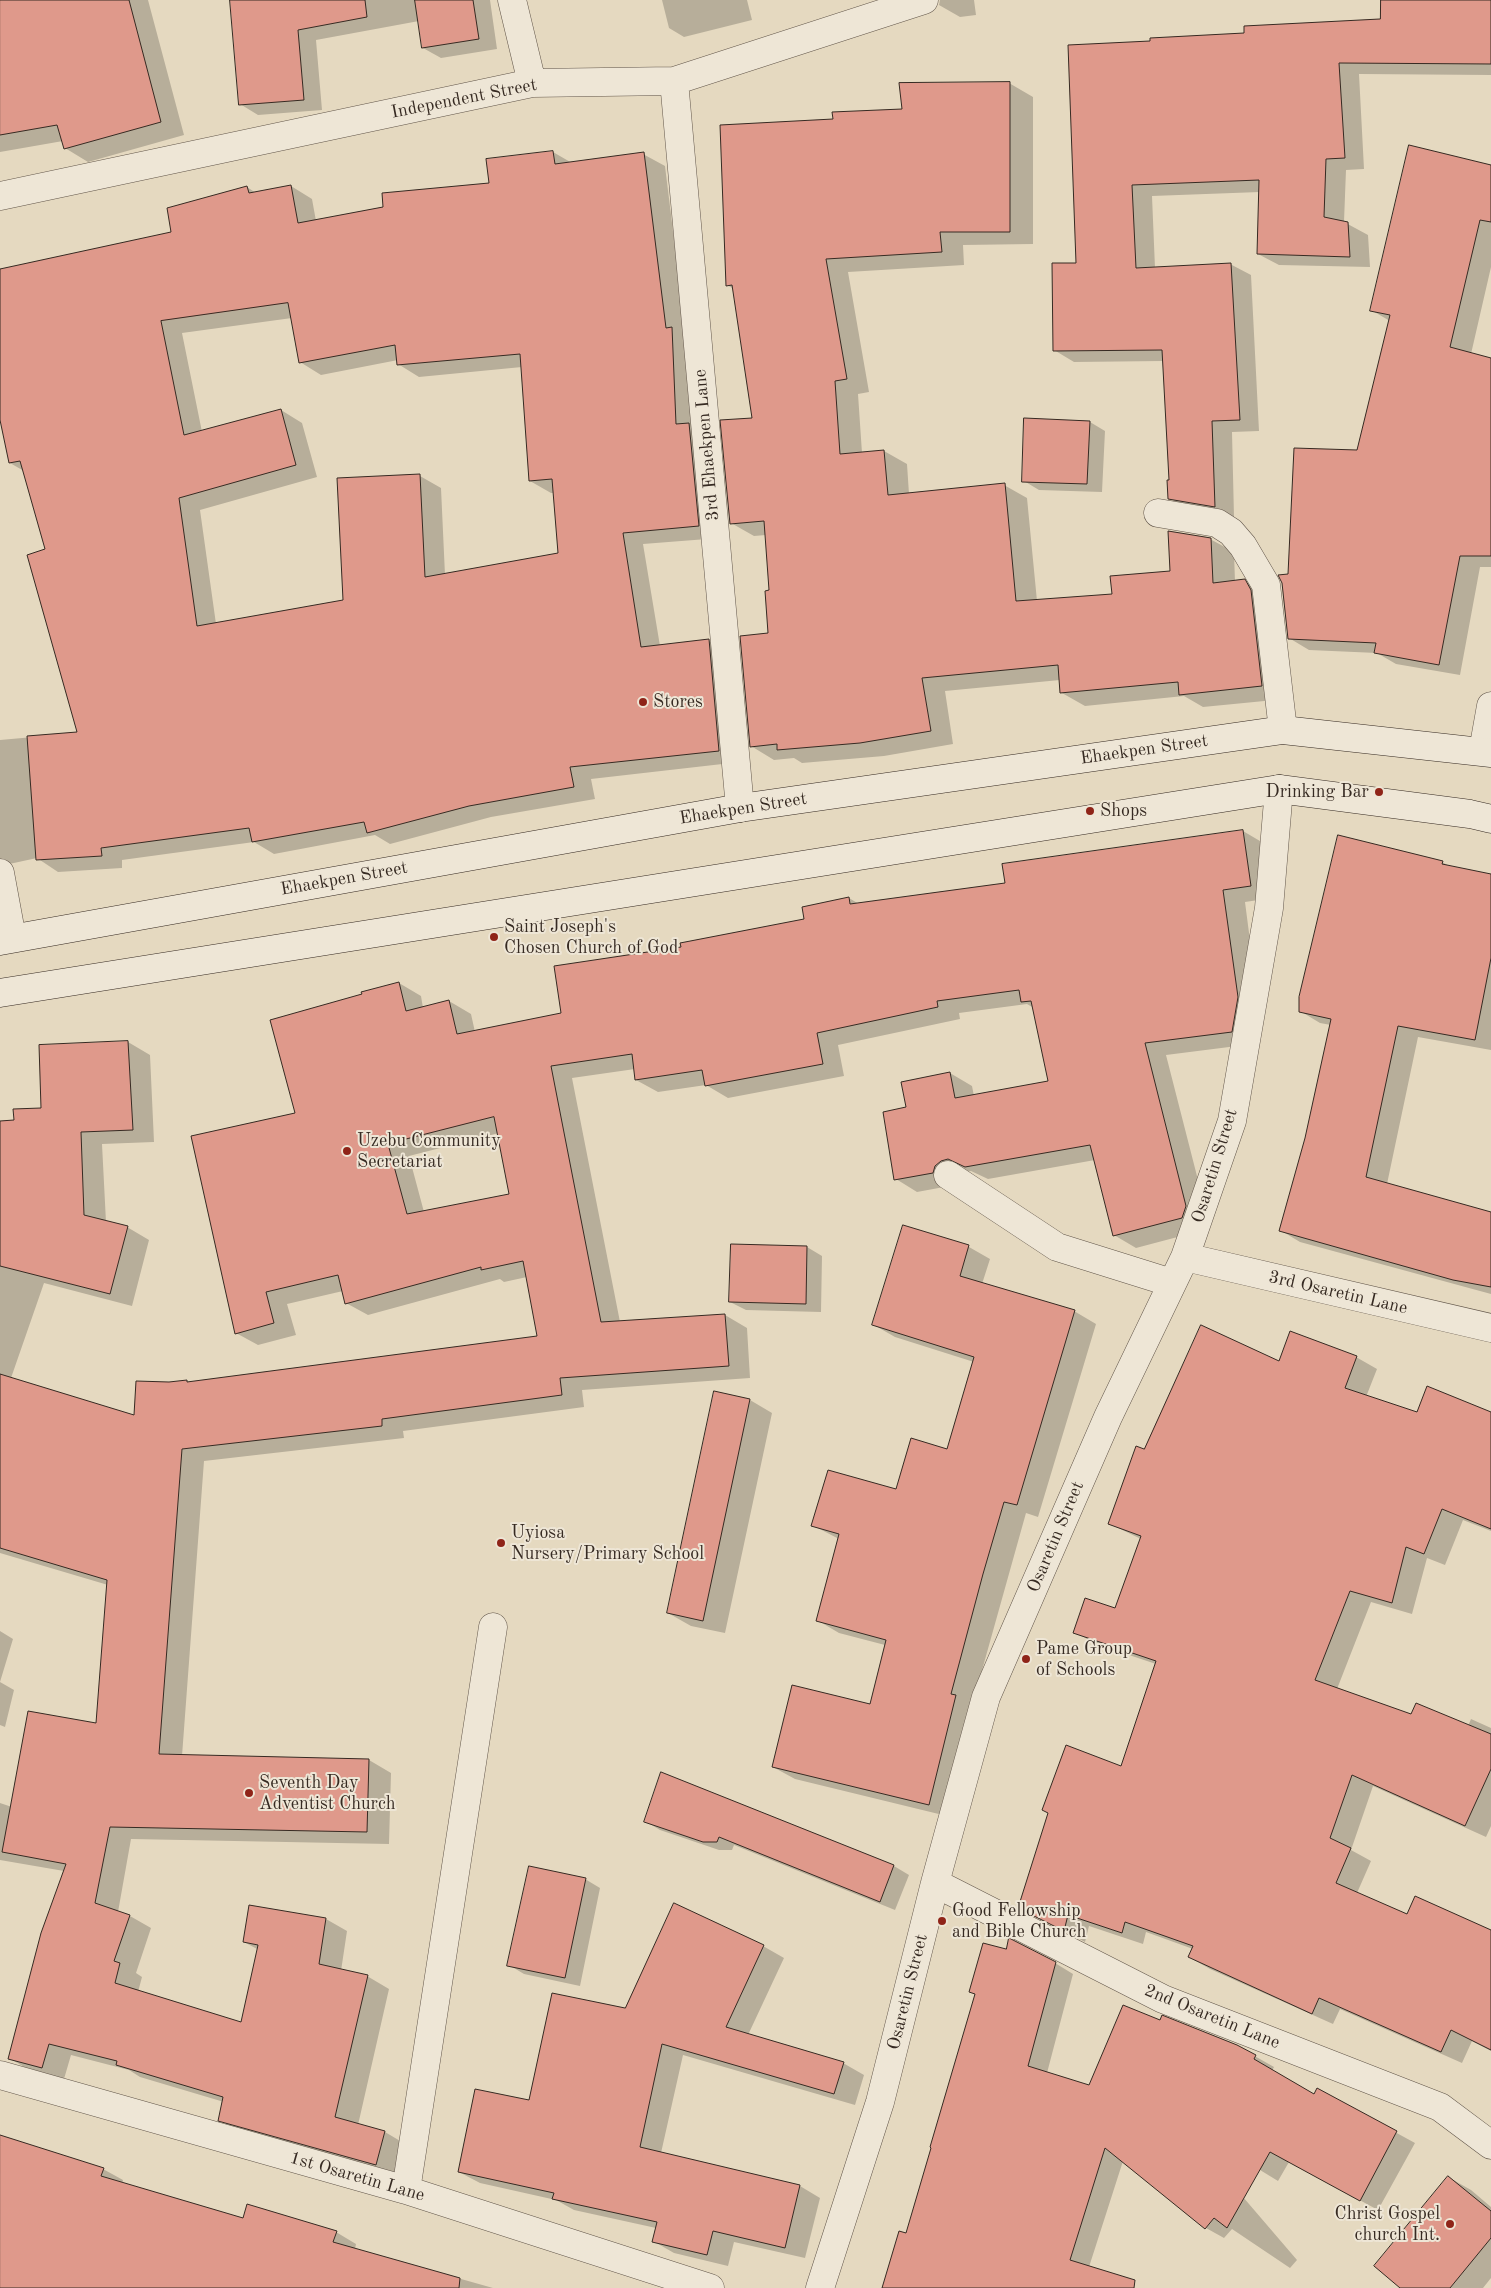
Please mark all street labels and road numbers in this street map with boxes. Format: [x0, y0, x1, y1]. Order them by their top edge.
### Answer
street label: Independent Street [389, 74, 539, 124]
street label: 3rd Ehaekpen Lane [690, 368, 724, 522]
street label: Ehaekpen Street [1079, 730, 1209, 770]
street label: Ehaekpen Street [678, 788, 808, 830]
street label: Ehaekpen Street [279, 857, 409, 901]
street label: Osaretin Street [1187, 1106, 1243, 1226]
street label: 3rd Osaretin Lane [1266, 1266, 1410, 1320]
street label: Osaretin Street [1023, 1478, 1089, 1596]
street label: Osaretin Street [883, 1932, 933, 2052]
street label: 2nd Osaretin Lane [1141, 1980, 1283, 2054]
street label: 1st Osaretin Lane [287, 2147, 427, 2207]

